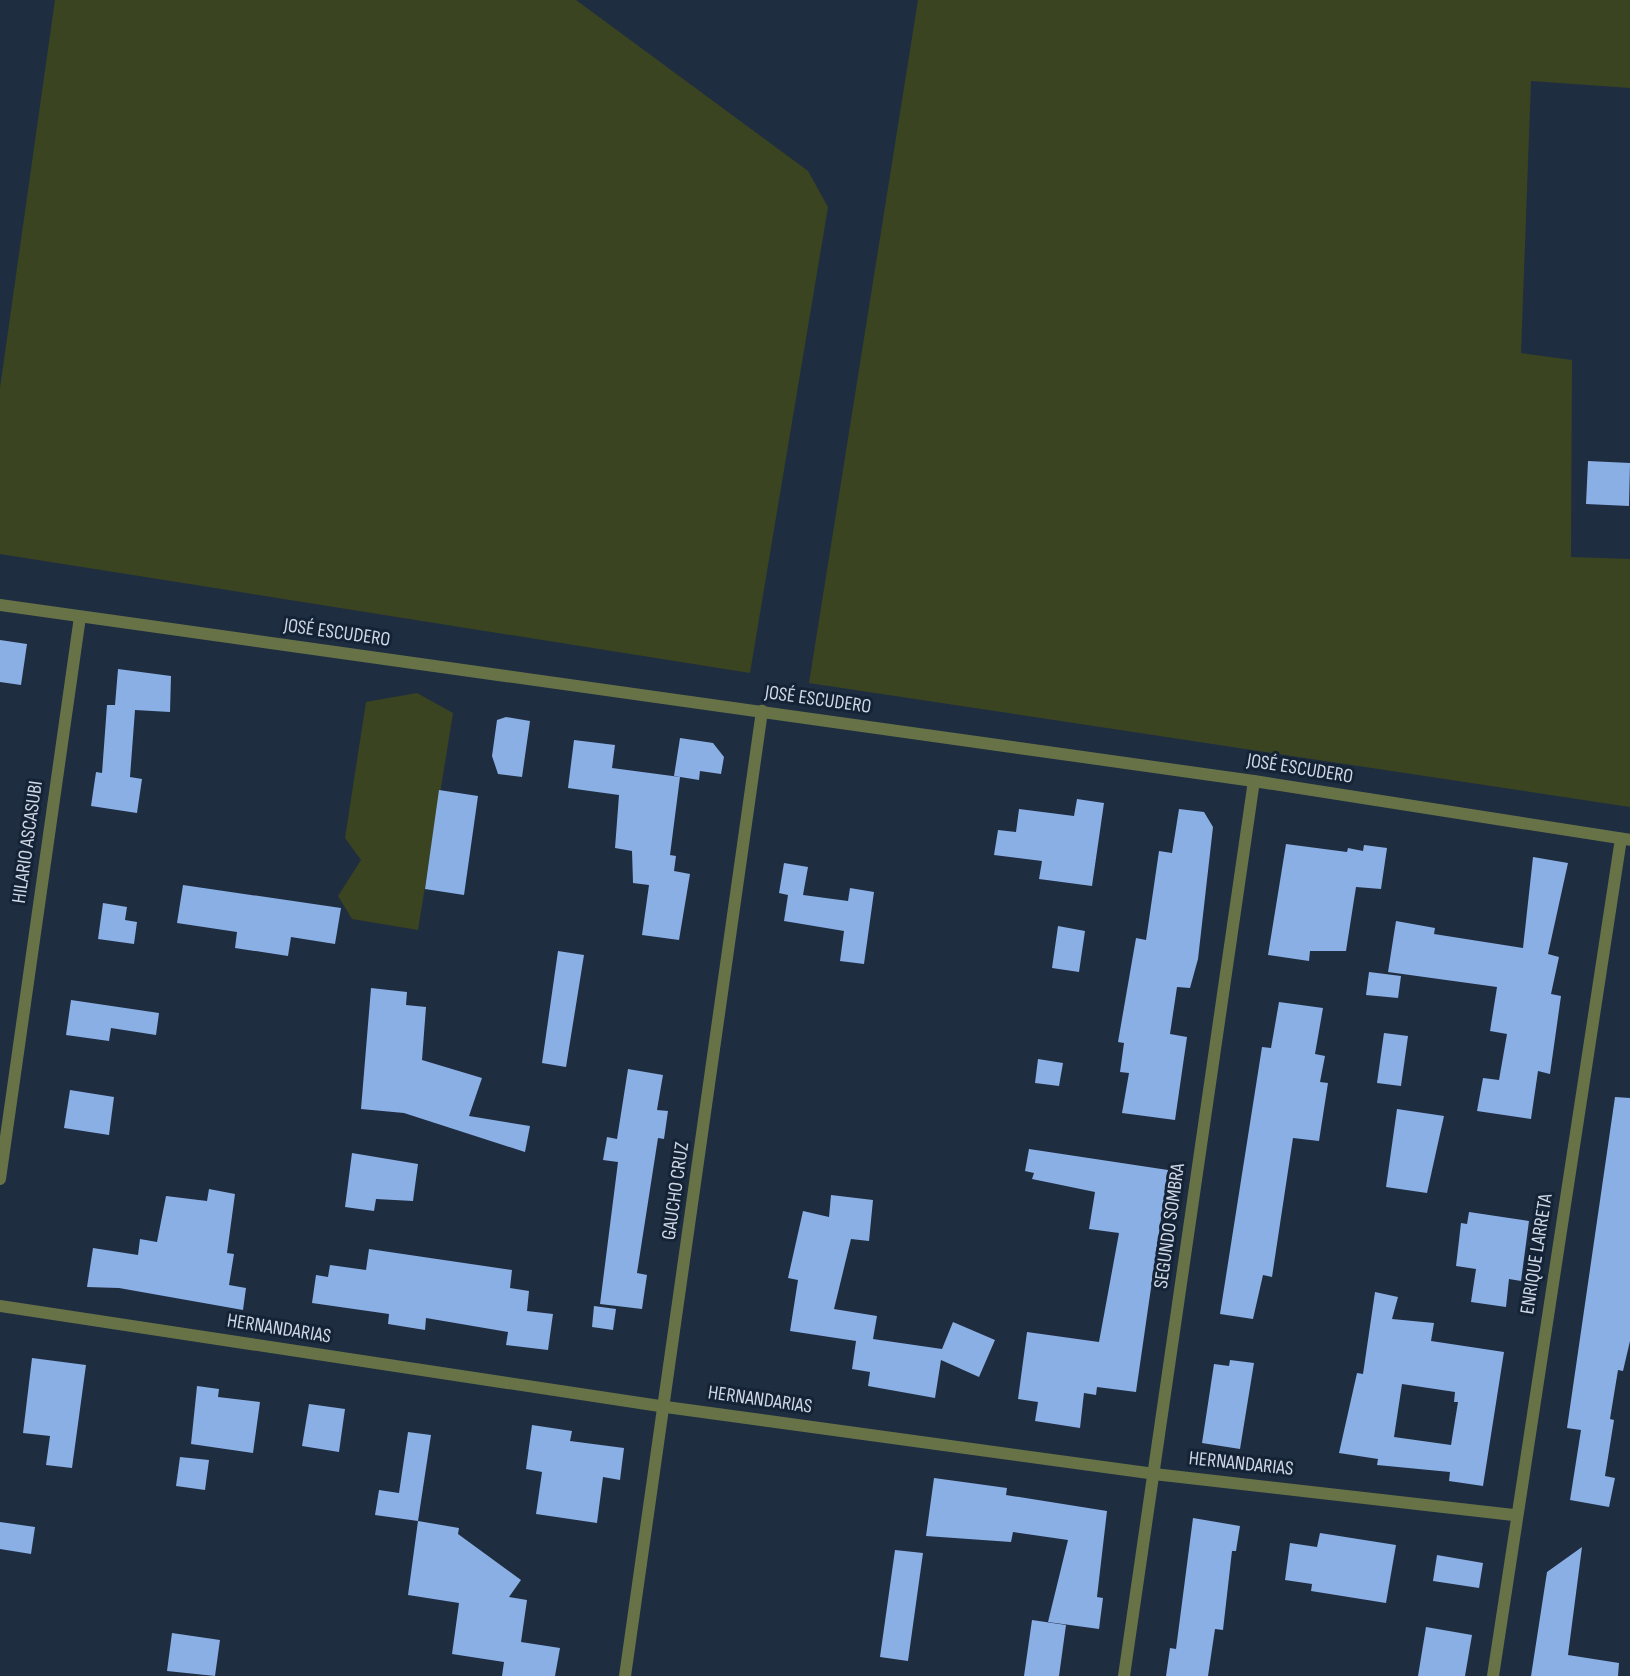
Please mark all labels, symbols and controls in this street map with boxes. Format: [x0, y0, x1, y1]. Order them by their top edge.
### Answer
street label: JOSÉ ESCUDERO [282, 614, 392, 652]
street label: JOSÉ ESCUDERO [763, 681, 873, 719]
street label: JOSÉ ESCUDERO [1245, 749, 1355, 789]
street label: HILARIO ASCASUBI [8, 779, 48, 905]
street label: GAUCHO CRUZ [657, 1141, 695, 1241]
street label: SEGUNDO SOMBRA [1149, 1162, 1191, 1290]
street label: ENRIQUE LARRETA [1516, 1192, 1558, 1316]
street label: HERNANDARIAS [225, 1309, 333, 1349]
street label: HERNANDARIAS [706, 1381, 814, 1419]
street label: HERNANDARIAS [1187, 1447, 1295, 1481]

